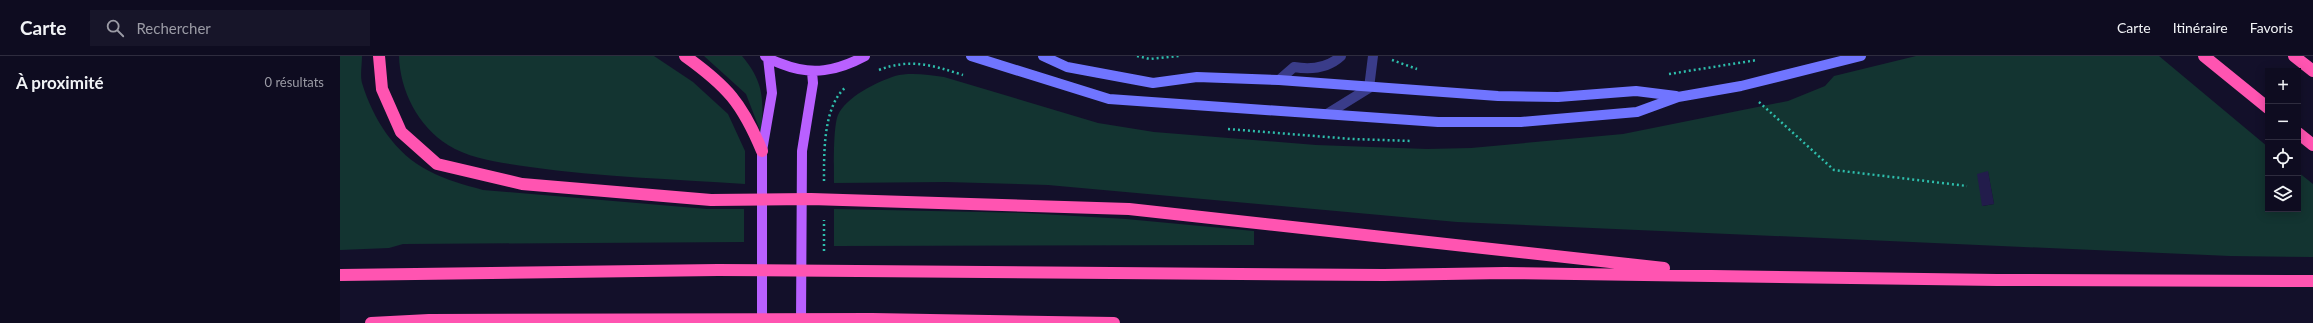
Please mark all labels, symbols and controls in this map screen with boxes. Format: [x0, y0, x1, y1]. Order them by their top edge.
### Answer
search box [90, 10, 370, 46]
text: Carte [20, 16, 66, 39]
icon: search [104, 17, 126, 39]
text: Rechercher [136, 19, 211, 37]
text: Carte [2117, 19, 2151, 36]
text: Itinéraire [2173, 19, 2228, 36]
text: Favoris [2250, 19, 2293, 36]
map controls [2265, 68, 2301, 212]
button: + [2265, 68, 2301, 104]
text: À proximité [16, 72, 104, 93]
text: 0 résultats [265, 74, 324, 90]
button: − [2265, 104, 2301, 140]
button: locate [2265, 140, 2301, 176]
button: layers [2265, 176, 2301, 212]

